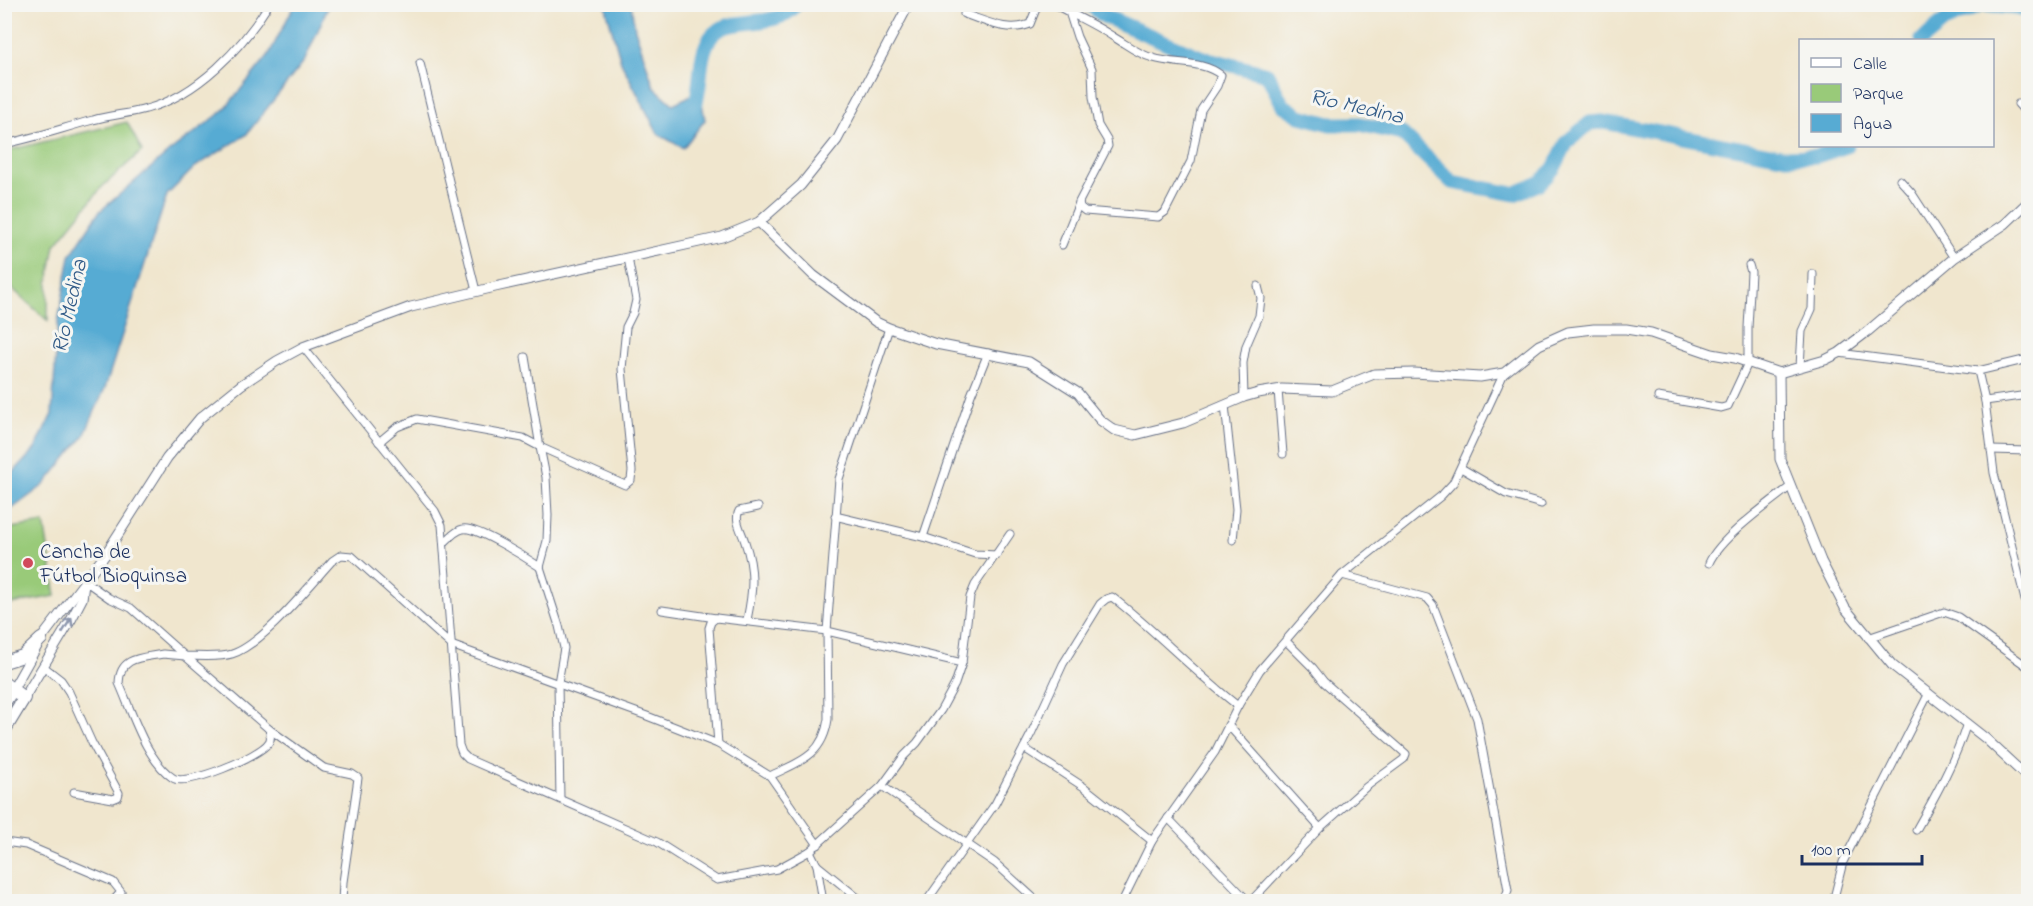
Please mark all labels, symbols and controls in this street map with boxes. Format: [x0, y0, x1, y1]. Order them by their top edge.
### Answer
legend [1799, 39, 1994, 147]
text: Calle [1853, 52, 1888, 78]
water label: Río Medina [1306, 82, 1407, 134]
text: Parque [1853, 82, 1904, 108]
text: Agua [1853, 112, 1892, 139]
water label: Río Medina [45, 256, 97, 357]
place label: Cancha de Fútbol Bioquinsa [39, 538, 187, 592]
marker: Cancha de Fútbol Bioquinsa [21, 556, 35, 570]
one-way arrow [62, 617, 74, 634]
scale bar [1802, 828, 1922, 866]
text: 100 m [1811, 838, 1851, 864]

